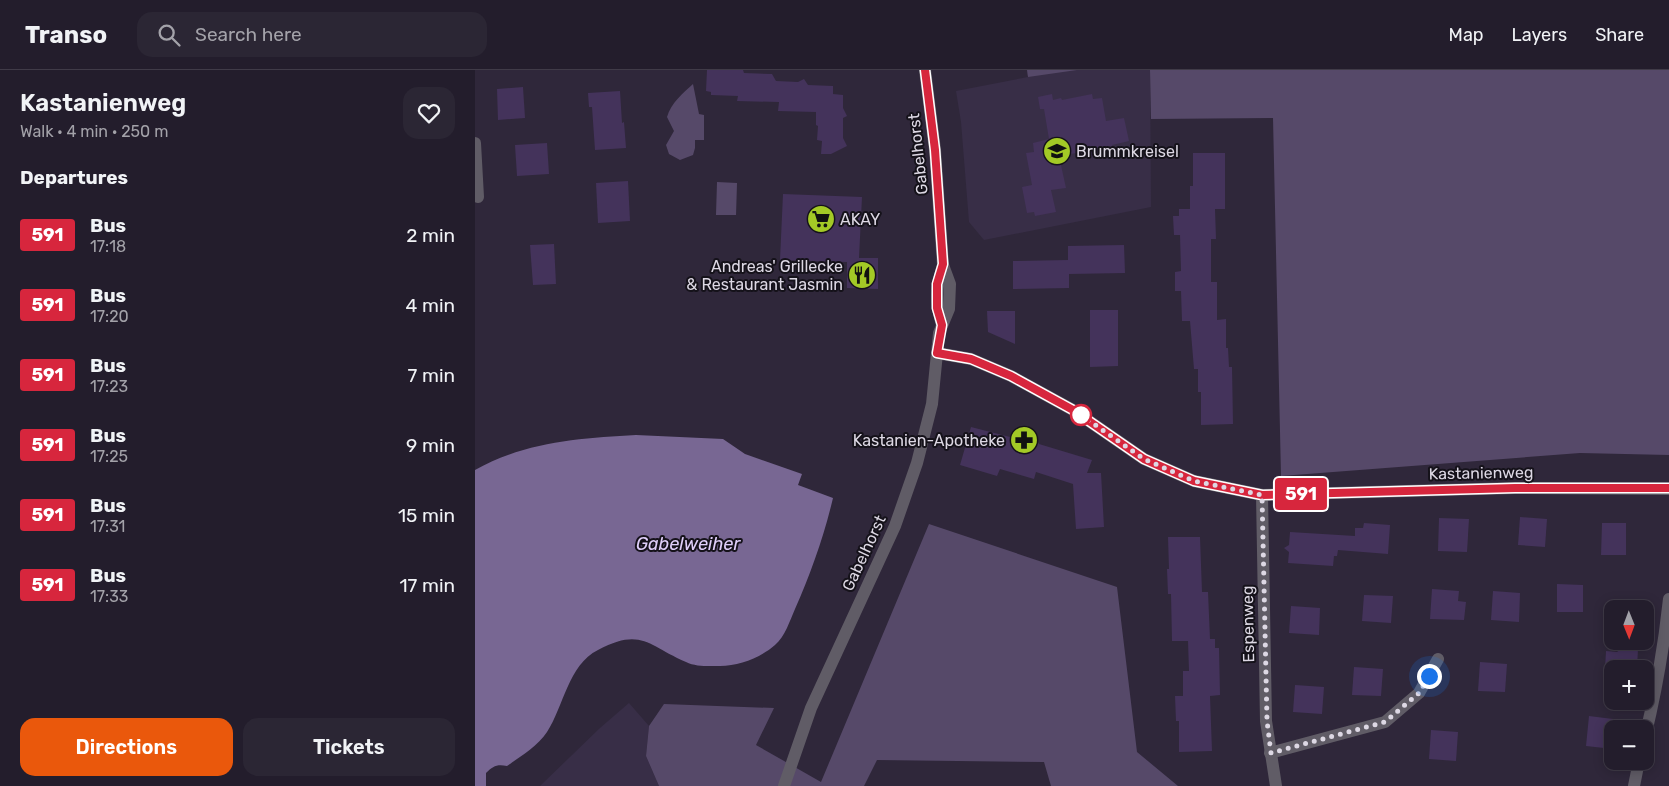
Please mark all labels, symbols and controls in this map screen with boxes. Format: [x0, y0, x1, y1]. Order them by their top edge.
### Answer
search box [137, 12, 487, 57]
text: Transo [25, 21, 107, 49]
icon: search [155, 21, 183, 49]
text: Search here [195, 23, 302, 46]
text: Map [1449, 24, 1484, 46]
text: Layers [1512, 24, 1567, 46]
text: Share [1595, 24, 1644, 46]
button: heart [403, 87, 455, 139]
text: Kastanienweg [20, 89, 186, 117]
street label: Gabelhorst [904, 112, 932, 196]
text: Walk · 4 min · 250 m [20, 122, 168, 141]
school or university icon: Brummkreisel [1042, 136, 1072, 166]
place label: Brummkreisel [1076, 142, 1179, 161]
text: Departures [20, 166, 128, 189]
supermarket icon: AKAY [806, 204, 836, 234]
place label: AKAY [840, 210, 880, 229]
text: Bus [90, 214, 126, 237]
text: 591 [31, 224, 64, 246]
text: 2 min [406, 224, 455, 247]
text: 17:18 [90, 237, 126, 256]
place label: Andreas' Grillecke & Restaurant Jasmin [686, 257, 843, 294]
restaurant icon: Andreas' Grillecke & Restaurant Jasmin [847, 260, 877, 290]
text: Bus [90, 284, 126, 307]
text: 591 [31, 294, 64, 316]
text: 4 min [406, 294, 455, 317]
text: 17:20 [90, 307, 129, 326]
text: Bus [90, 354, 126, 377]
text: 591 [31, 364, 64, 386]
text: 7 min [408, 364, 455, 387]
text: 17:23 [90, 377, 128, 396]
unlabelled marker [1070, 404, 1092, 426]
text: Bus [90, 424, 126, 447]
pharmacy icon: Kastanien-Apotheke [1009, 425, 1039, 455]
place label: Kastanien-Apotheke [853, 431, 1005, 450]
text: 591 [31, 434, 64, 456]
text: 9 min [406, 434, 455, 457]
text: 17:25 [90, 447, 128, 466]
street label: Kastanienweg [1428, 463, 1534, 483]
line badge: 591 [1272, 478, 1330, 510]
text: 591 [1285, 483, 1317, 505]
text: Bus [90, 494, 126, 517]
text: 591 [31, 504, 64, 526]
text: 15 min [398, 504, 455, 527]
street label: Gabelhorst [838, 512, 890, 594]
text: 17:31 [90, 517, 125, 536]
water label: Gabelweiher [636, 533, 741, 555]
text: Bus [90, 564, 126, 587]
text: 591 [31, 574, 64, 596]
text: 17 min [399, 574, 455, 597]
street label: Espenweg [1238, 585, 1258, 663]
text: 17:33 [90, 587, 128, 606]
north arrow [1604, 600, 1654, 650]
map controls [1604, 600, 1654, 770]
button: + [1604, 660, 1654, 710]
your location [1417, 664, 1442, 689]
button: Directions [20, 718, 233, 776]
button: Tickets [243, 718, 455, 776]
button: − [1604, 720, 1654, 770]

